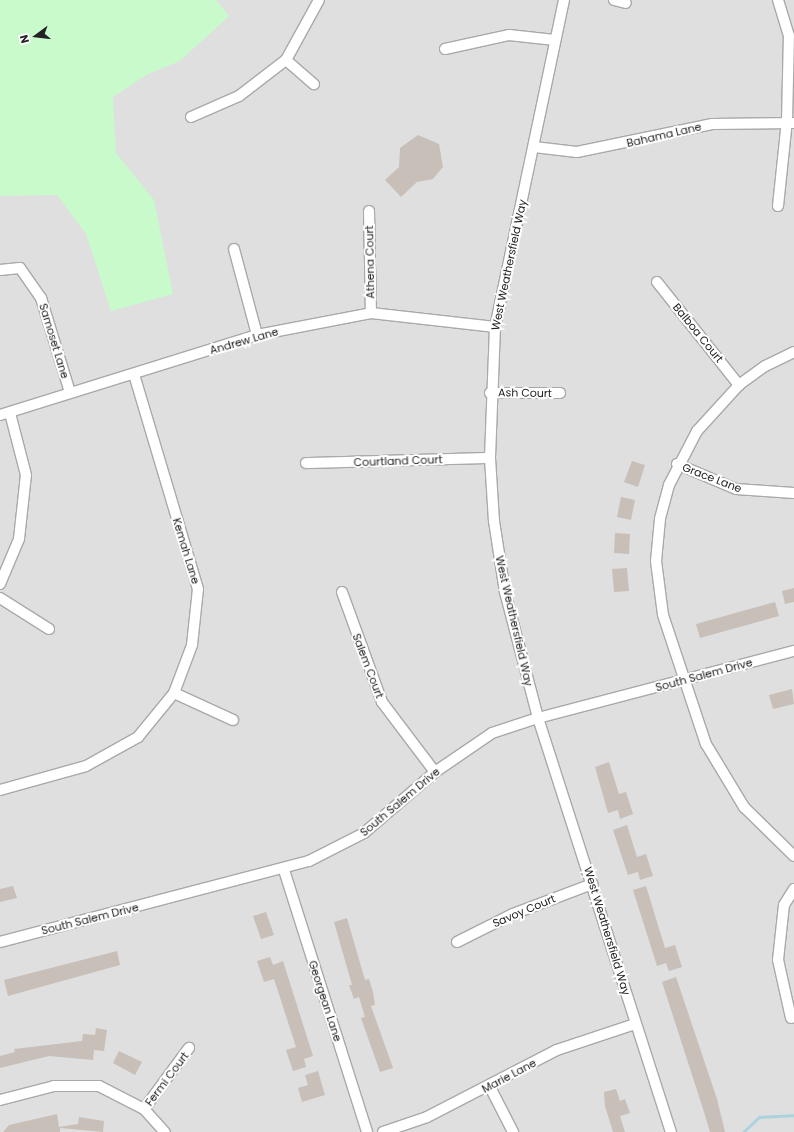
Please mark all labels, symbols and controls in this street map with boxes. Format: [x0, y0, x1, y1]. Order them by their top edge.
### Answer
north arrow [16, 16, 56, 56]
text: N [16, 33, 33, 45]
street label: Bahama Lane [625, 120, 703, 150]
street label: West Weathersfield Way [489, 198, 529, 332]
street label: Athena Court [363, 225, 377, 299]
street label: Balboa Court [670, 301, 726, 365]
street label: Samoset Lane [36, 302, 72, 380]
street label: Andrew Lane [208, 325, 280, 357]
street label: Ash Court [498, 386, 552, 400]
street label: Courtland Court [353, 453, 443, 469]
street label: Grace Lane [680, 461, 744, 495]
street label: Kemah Lane [170, 516, 202, 586]
street label: West Weathersfield Way [493, 554, 535, 688]
street label: Salem Court [350, 632, 386, 700]
street label: South Salem Drive [654, 656, 754, 694]
street label: South Salem Drive [358, 765, 442, 839]
street label: West Weathersfield Way [581, 865, 633, 997]
street label: Savoy Court [491, 892, 557, 930]
street label: South Salem Drive [40, 901, 140, 937]
street label: Georgean Lane [306, 959, 344, 1043]
street label: Fermi Court [142, 1049, 192, 1109]
street label: Marie Lane [480, 1056, 538, 1096]

